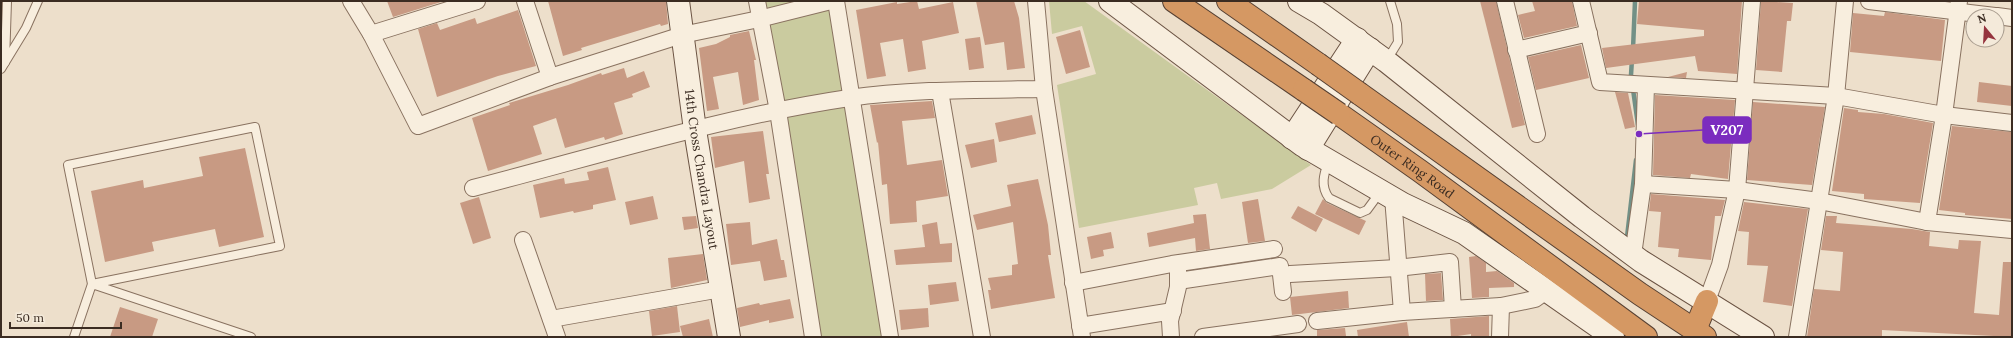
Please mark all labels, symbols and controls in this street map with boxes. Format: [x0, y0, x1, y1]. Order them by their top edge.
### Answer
north arrow [1965, 8, 2005, 48]
text: N [1976, 10, 1989, 26]
street label: 14th Cross Chandra Layout [681, 88, 723, 251]
callout: V207 [1703, 117, 1751, 143]
text: V207 [1711, 121, 1744, 139]
street label: Outer Ring Road [1367, 130, 1458, 202]
scale bar [10, 304, 121, 330]
text: 50 m [16, 310, 44, 325]

